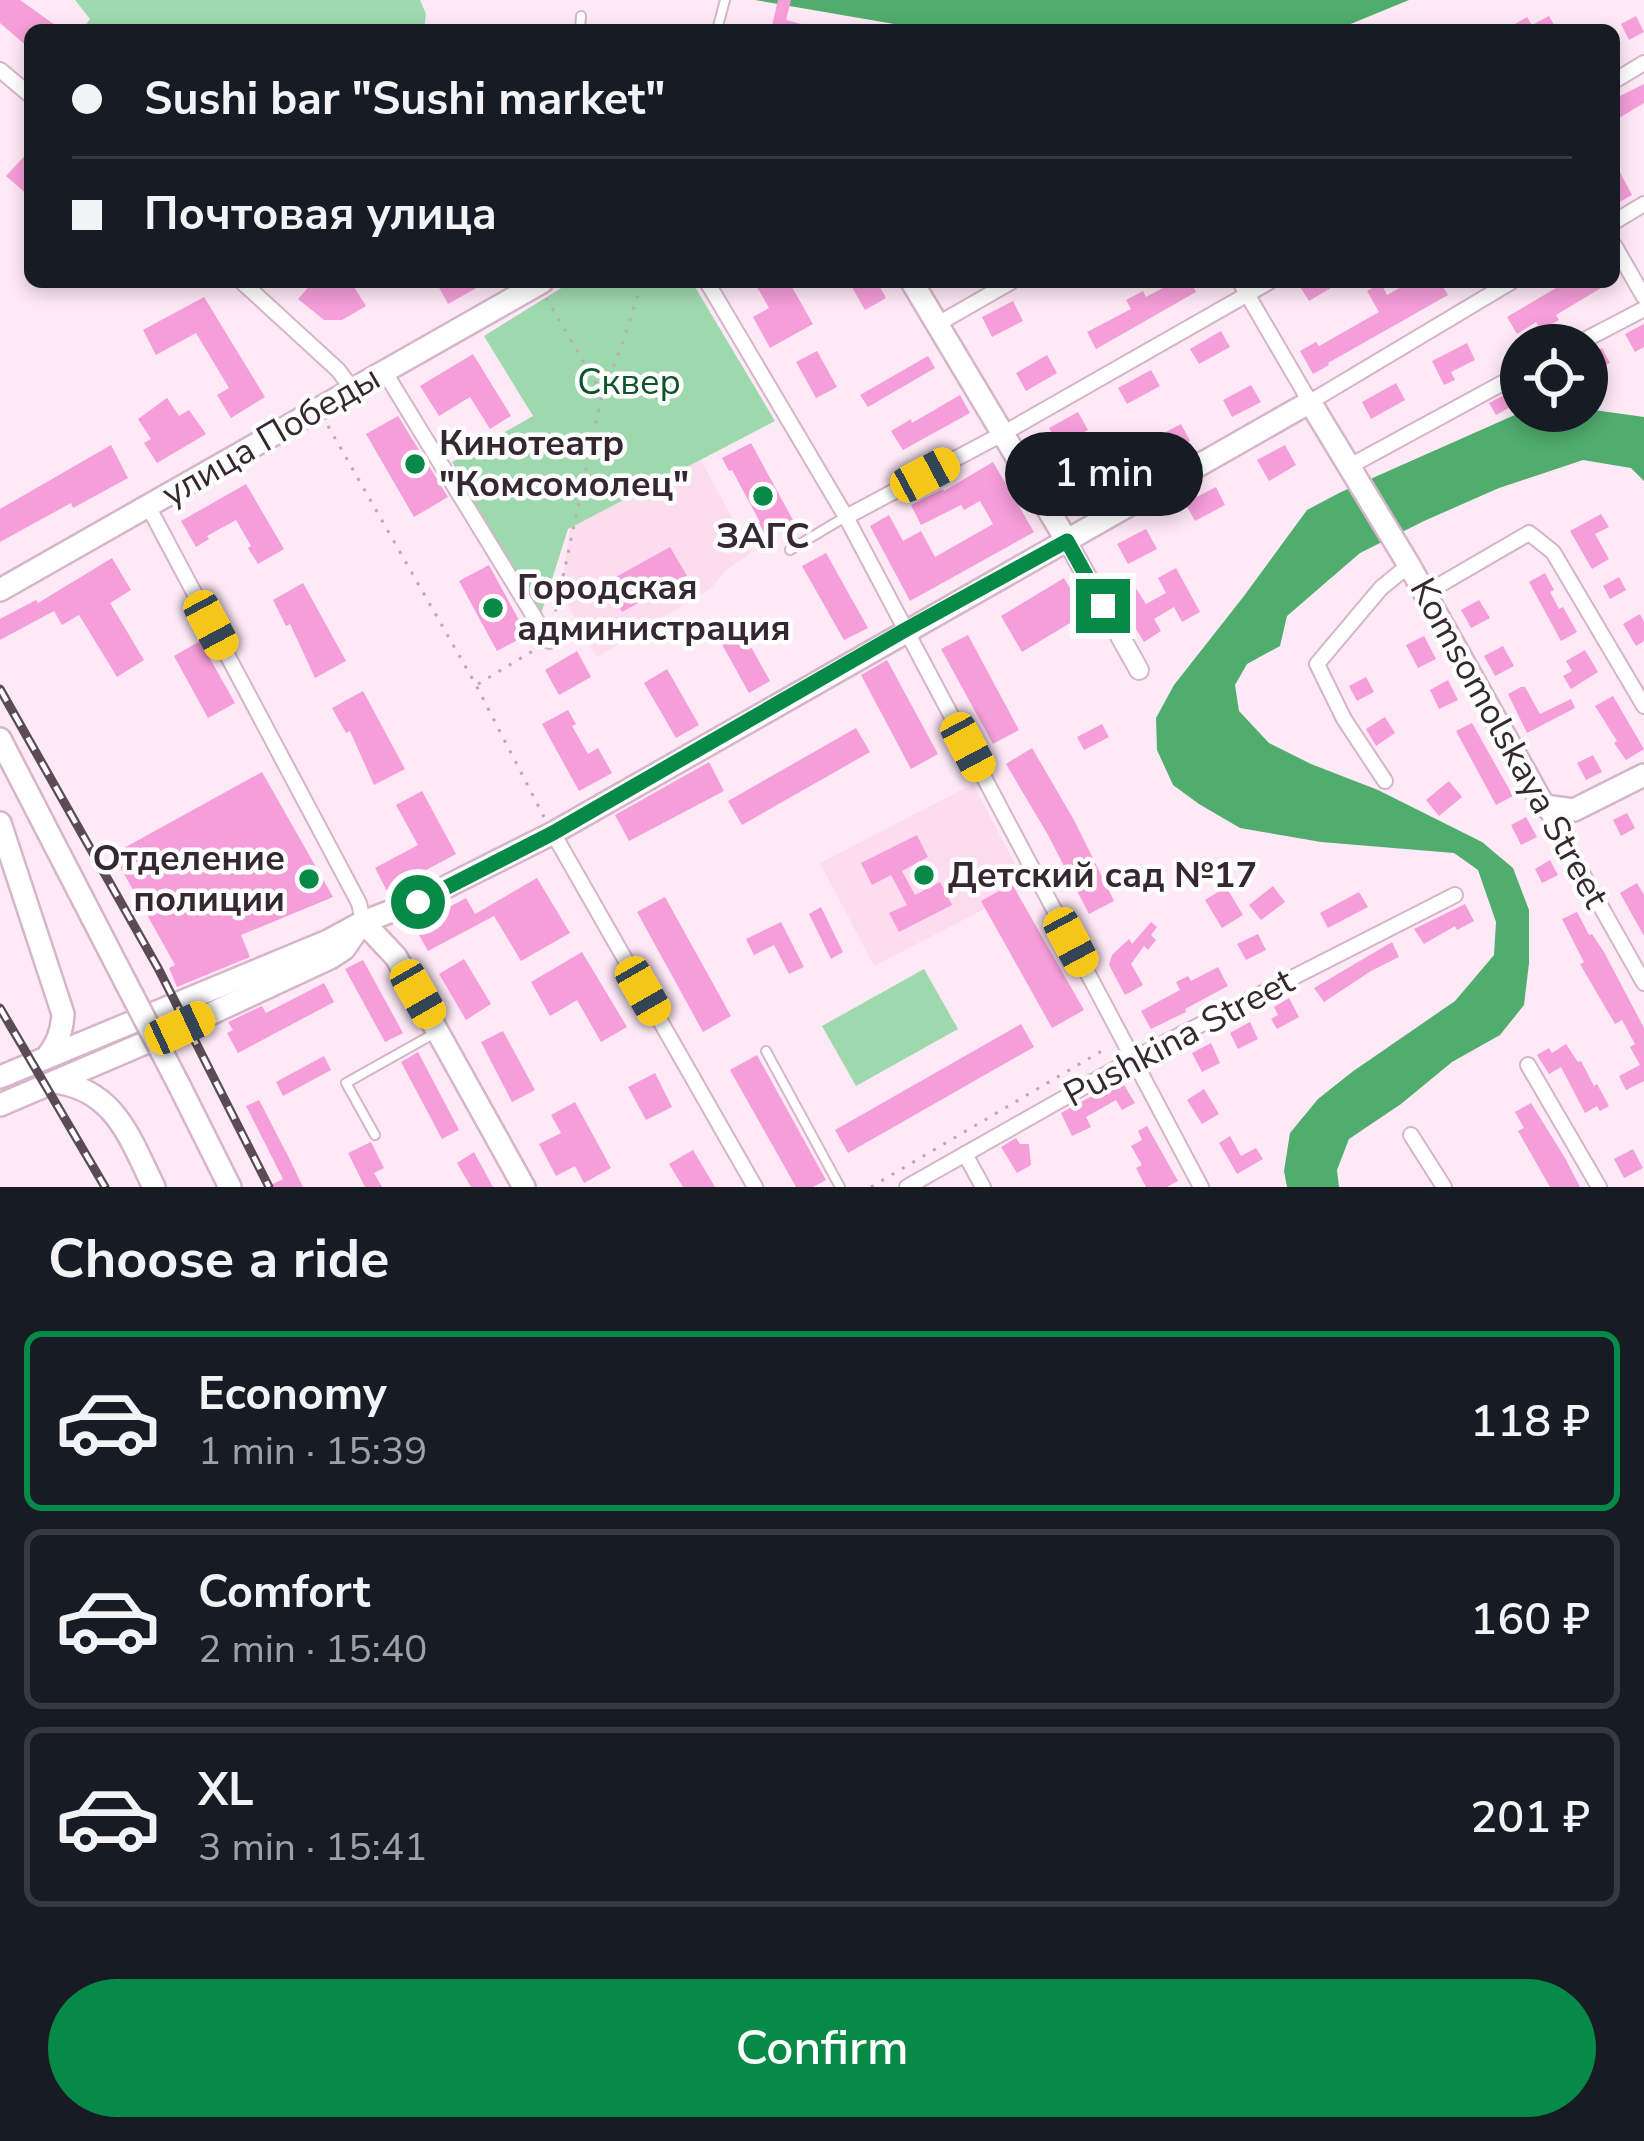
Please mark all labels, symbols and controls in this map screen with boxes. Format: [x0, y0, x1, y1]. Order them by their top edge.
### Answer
text: Sushi bar "Sushi market" [144, 69, 665, 130]
text: Почтовая улица [144, 184, 497, 245]
map controls [1500, 324, 1608, 432]
button: locate [1500, 324, 1608, 432]
street label: улица Победы [153, 354, 389, 518]
park label: Сквер [577, 358, 681, 407]
place label: Кинотеатр "Комсомолец" [439, 419, 689, 509]
callout: 1 min [1004, 432, 1202, 516]
car [885, 442, 965, 508]
text: 1 min [1054, 447, 1154, 500]
marker: Кинотеатр "Комсомолец" [402, 451, 428, 477]
marker: ЗАГС [750, 483, 776, 509]
place label: ЗАГС [716, 512, 810, 561]
place label: Городская администрация [517, 563, 791, 653]
street label: Komsomolskaya Street [1398, 569, 1620, 917]
route end [1076, 579, 1130, 633]
car [178, 585, 244, 665]
marker: Городская администрация [480, 595, 506, 621]
car [935, 707, 1001, 787]
place label: Отделение полиции [93, 834, 285, 924]
place label: Детский сад №17 [948, 851, 1257, 900]
marker: Детский сад №17 [911, 862, 937, 888]
marker: Отделение полиции [296, 866, 322, 892]
route start [391, 875, 445, 929]
car [1038, 902, 1104, 982]
car [609, 951, 677, 1031]
car [384, 954, 452, 1034]
street label: Pushkina Street [1055, 957, 1303, 1119]
car [140, 996, 220, 1060]
text: Choose a ride [48, 1222, 389, 1296]
text: Economy [198, 1364, 387, 1425]
icon: car [54, 1367, 162, 1475]
text: 118 ₽ [1470, 1391, 1590, 1452]
text: 1 min · 15:39 [198, 1425, 427, 1478]
text: Comfort [198, 1562, 370, 1623]
icon: car [54, 1565, 162, 1673]
text: 160 ₽ [1470, 1589, 1590, 1650]
text: 2 min · 15:40 [198, 1623, 427, 1676]
text: XL [198, 1760, 254, 1821]
icon: car [54, 1763, 162, 1871]
text: 201 ₽ [1470, 1787, 1590, 1848]
text: 3 min · 15:41 [198, 1821, 427, 1874]
button: Confirm [48, 1979, 1596, 2117]

